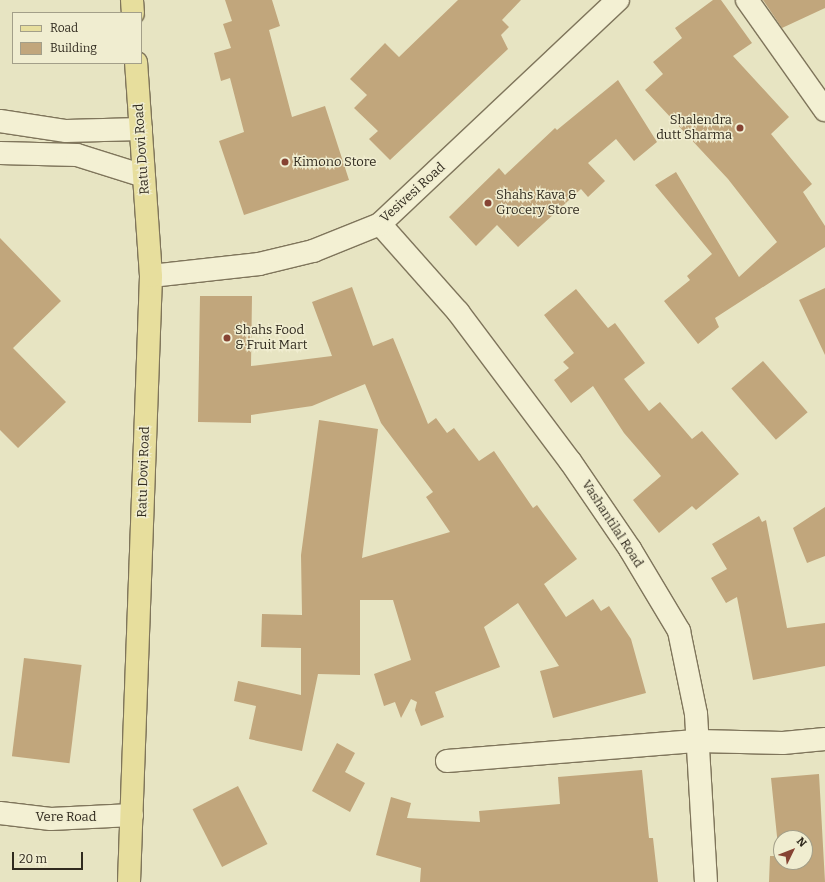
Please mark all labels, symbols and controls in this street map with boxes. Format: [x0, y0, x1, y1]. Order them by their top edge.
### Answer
legend [12, 12, 142, 64]
text: Road [50, 21, 78, 35]
text: Building [50, 41, 97, 55]
street label: Ratu Dovi Road [131, 103, 153, 195]
place label: Shalendra dutt Sharma [656, 113, 732, 144]
marker: Shalendra dutt Sharma [735, 123, 745, 133]
place label: Kimono Store [293, 154, 376, 170]
marker: Kimono Store [280, 157, 290, 167]
street label: Vesivesi Road [377, 160, 449, 226]
place label: Shahs Kava & Grocery Store [496, 188, 580, 219]
marker: Shahs Kava & Grocery Store [483, 198, 493, 208]
place label: Shahs Food & Fruit Mart [235, 323, 308, 354]
marker: Shahs Food & Fruit Mart [222, 333, 232, 343]
street label: Ratu Dovi Road [135, 426, 153, 518]
street label: Vashantilal Road [578, 477, 646, 571]
street label: Vere Road [36, 809, 96, 825]
north arrow [773, 830, 813, 870]
text: N [794, 835, 809, 850]
scale bar [14, 844, 85, 870]
text: 20 m [19, 852, 47, 866]

